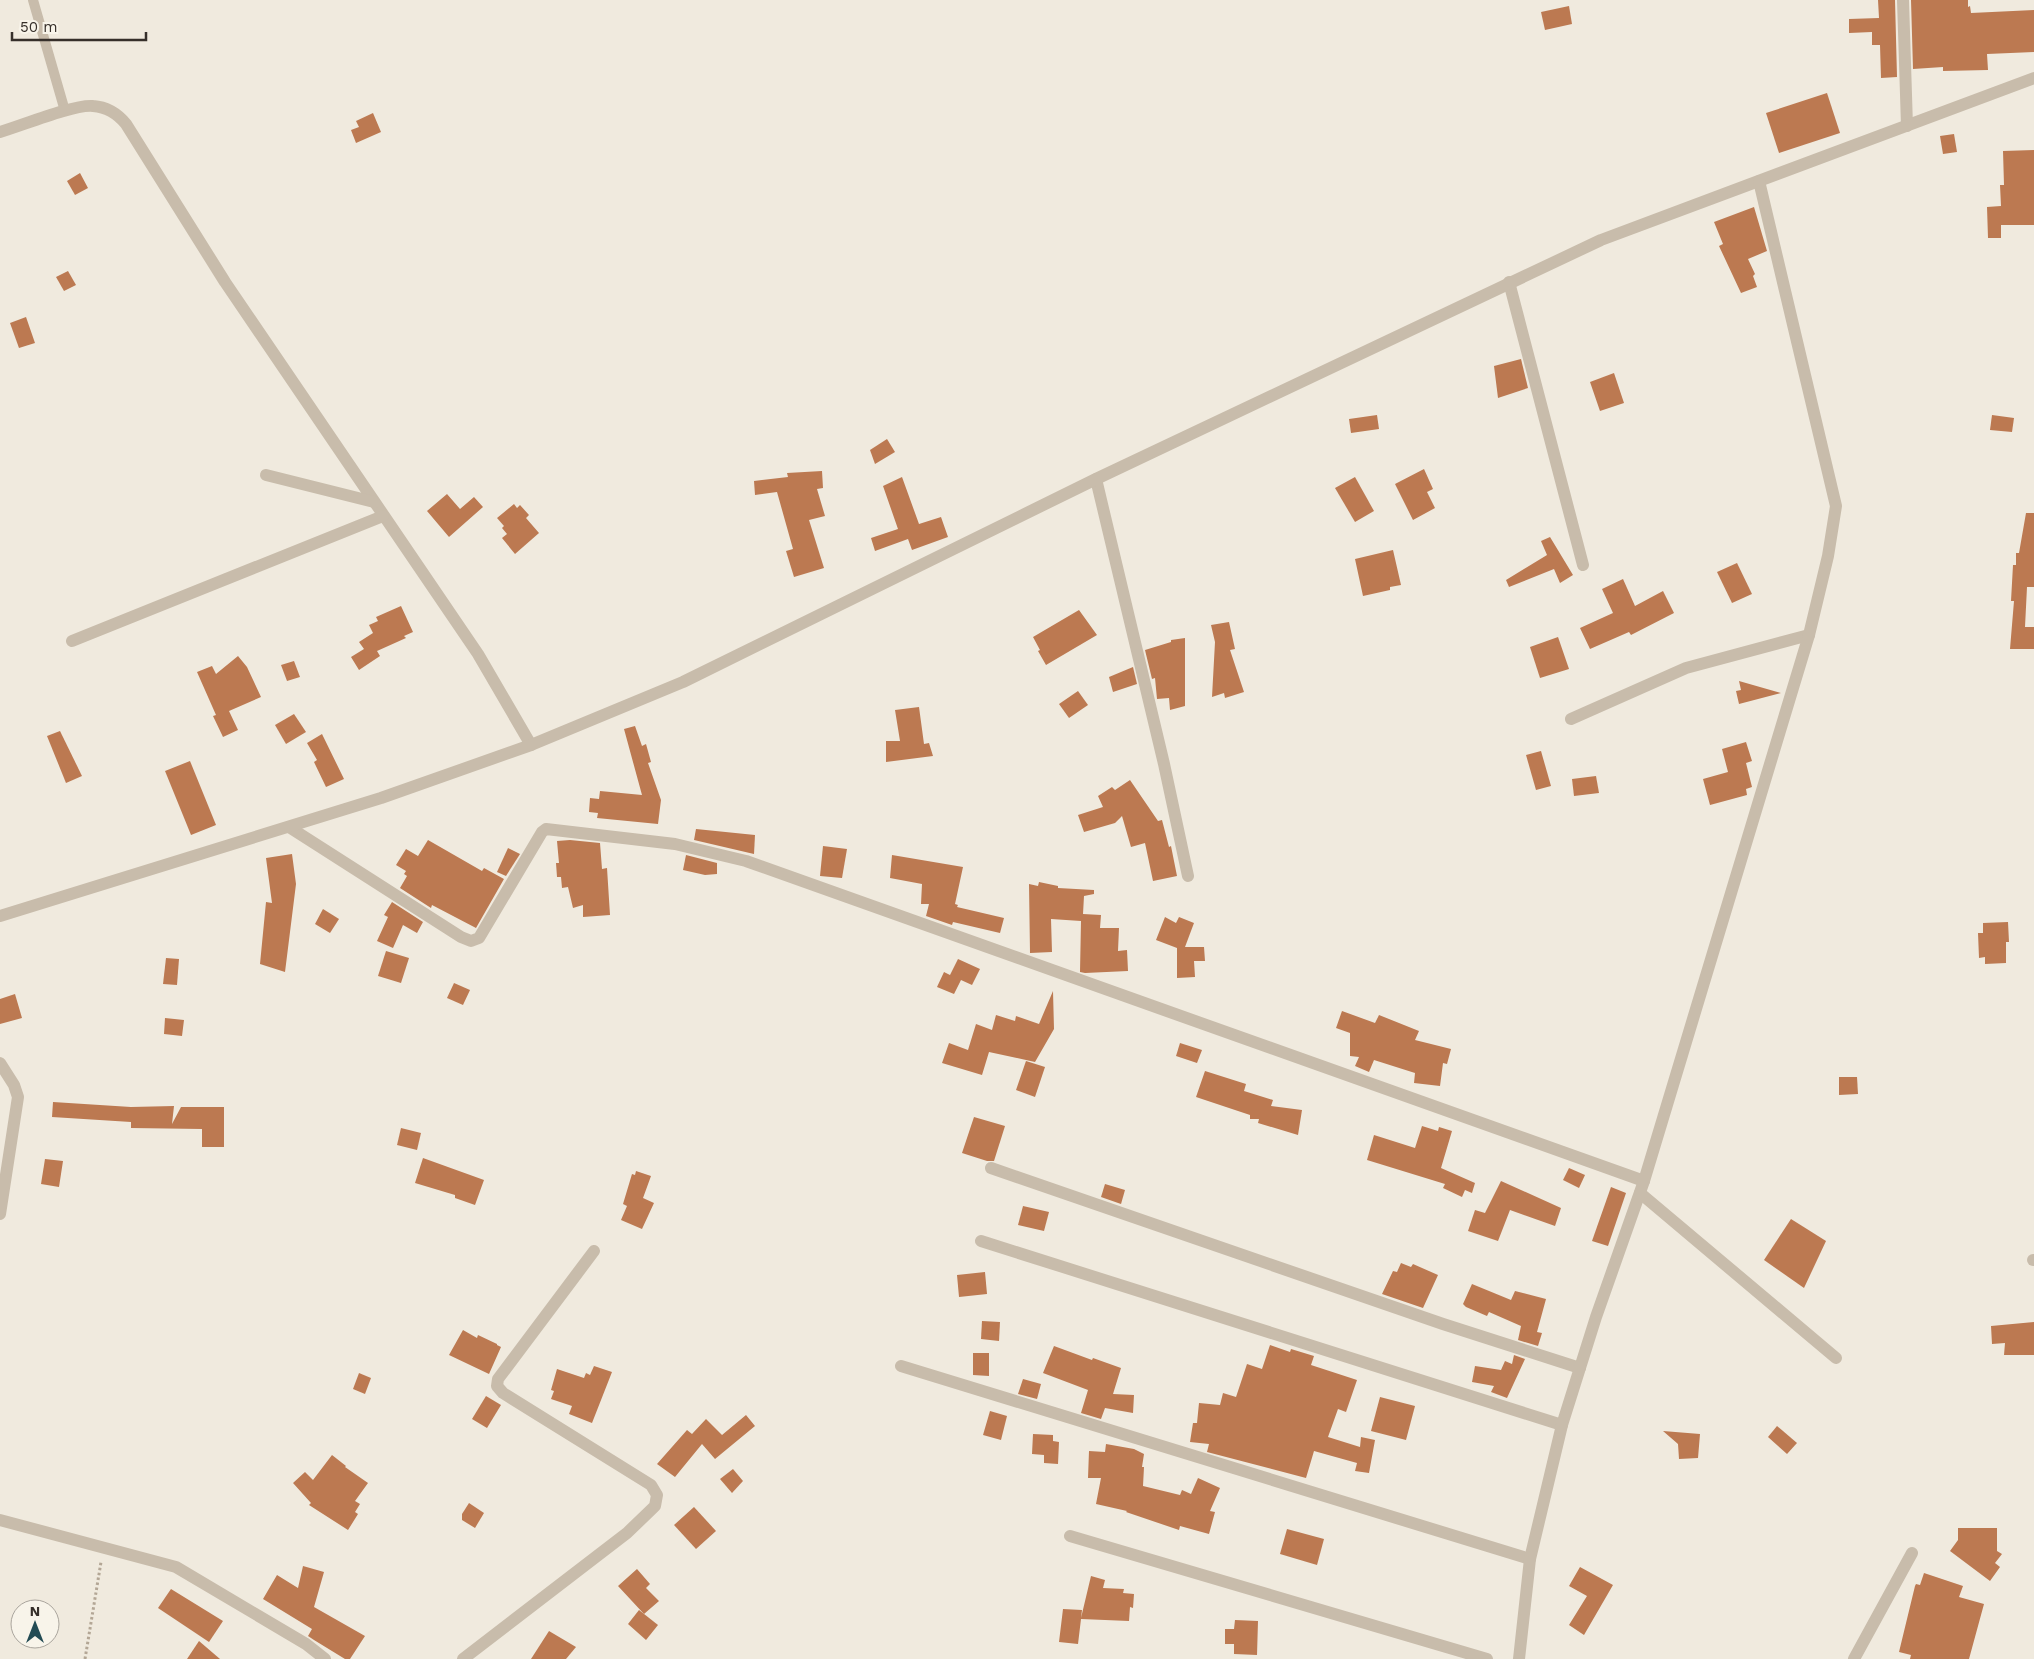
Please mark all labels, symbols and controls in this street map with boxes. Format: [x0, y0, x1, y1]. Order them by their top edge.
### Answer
scale bar [12, 10, 146, 42]
text: 50 m [20, 18, 57, 36]
north arrow [10, 1599, 60, 1649]
text: N [30, 1603, 40, 1619]

